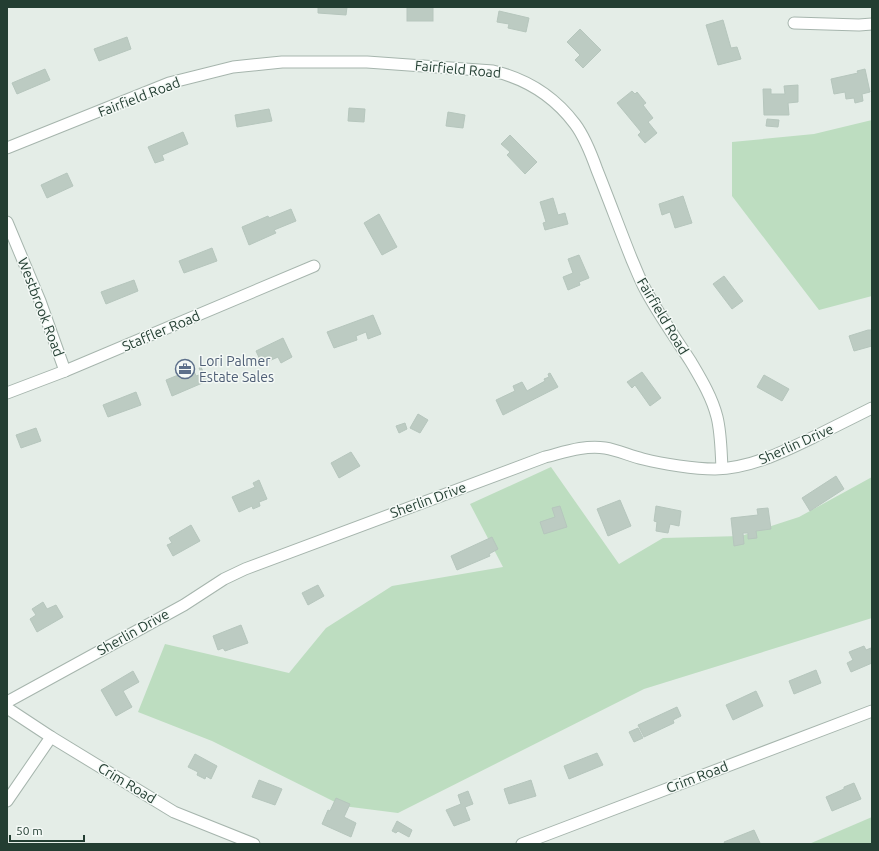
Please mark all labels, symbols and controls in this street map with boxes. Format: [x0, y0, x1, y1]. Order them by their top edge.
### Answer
street label: Fairfield Road [414, 57, 502, 81]
street label: Fairfield Road [96, 74, 182, 120]
street label: Westbrook Road [15, 255, 67, 359]
street label: Fairfield Road [634, 275, 692, 357]
street label: Staffler Road [120, 307, 202, 355]
place label: Lori Palmer Estate Sales [199, 353, 274, 385]
office icon: Lori Palmer Estate Sales [174, 358, 196, 380]
street label: Sherlin Drive [756, 420, 836, 468]
street label: Sherlin Drive [388, 479, 468, 521]
street label: Sherlin Drive [94, 606, 172, 658]
street label: Crim Road [664, 758, 730, 796]
street label: Crim Road [95, 759, 159, 807]
scale bar [10, 817, 84, 843]
text: 50 m [16, 824, 43, 837]

